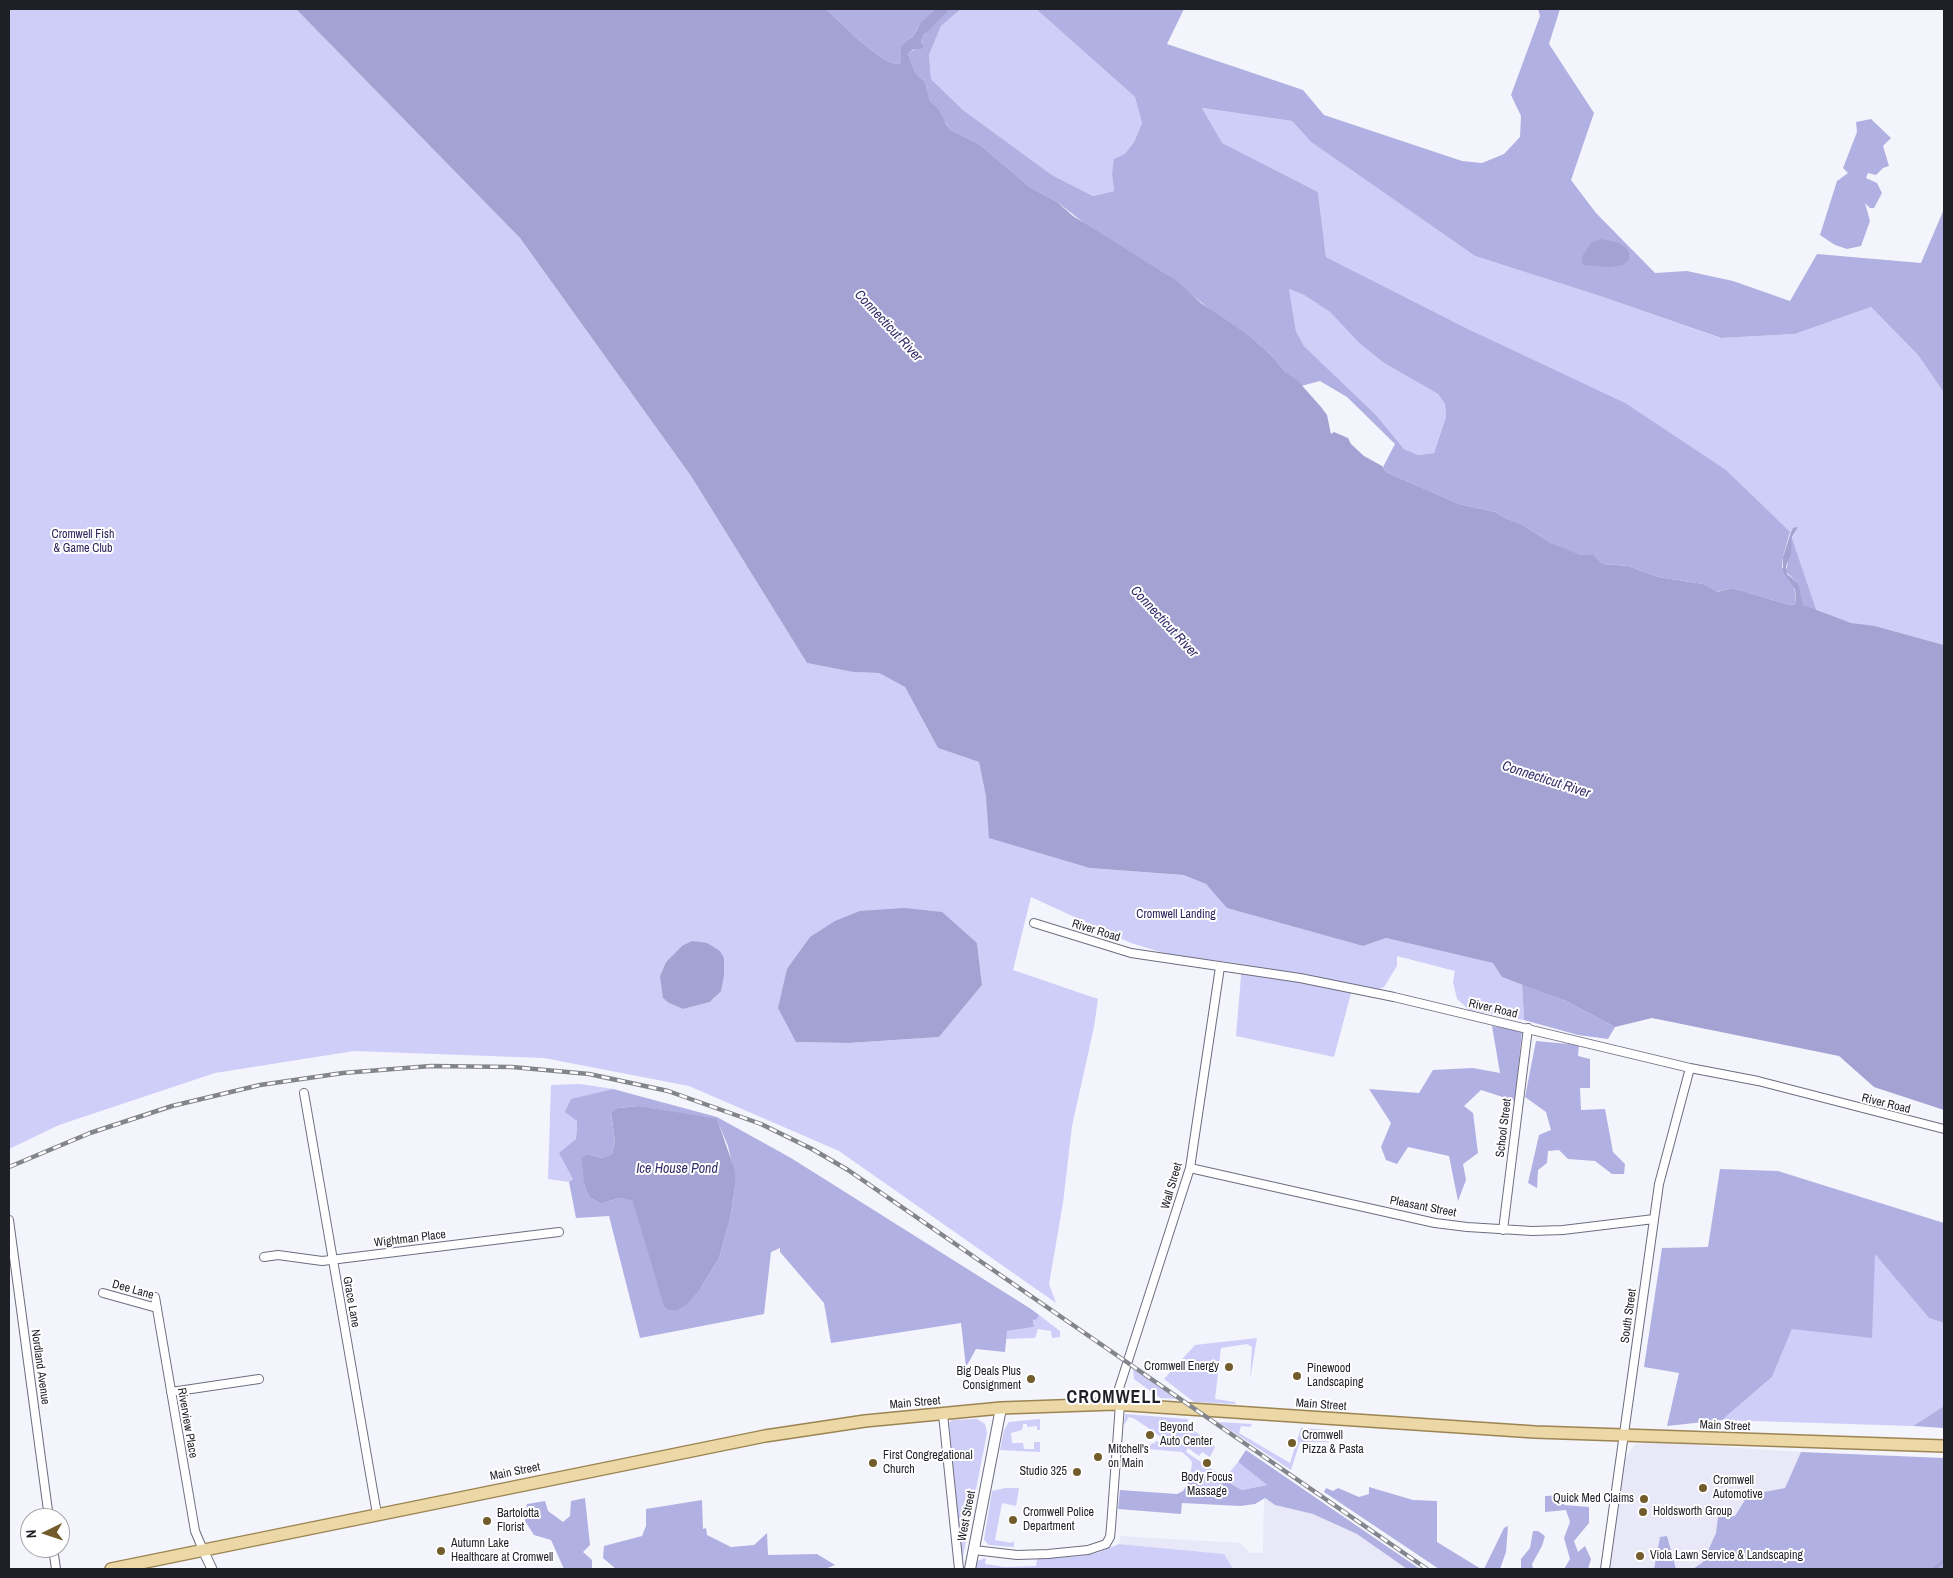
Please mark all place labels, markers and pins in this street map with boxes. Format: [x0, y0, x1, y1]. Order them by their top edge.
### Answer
place label: Cromwell Energy [1144, 1360, 1219, 1374]
marker: Cromwell Energy [1223, 1361, 1235, 1373]
place label: Pinewood Landscaping [1307, 1362, 1363, 1390]
place label: Big Deals Plus Consignment [956, 1365, 1021, 1393]
marker: Pinewood Landscaping [1291, 1370, 1303, 1382]
marker: Big Deals Plus Consignment [1025, 1373, 1037, 1385]
place label: Beyond Auto Center [1160, 1421, 1213, 1449]
marker: Beyond Auto Center [1144, 1429, 1156, 1441]
place label: Cromwell Pizza & Pasta [1302, 1429, 1364, 1457]
marker: Cromwell Pizza & Pasta [1286, 1437, 1298, 1449]
place label: Mitchell's on Main [1108, 1443, 1149, 1471]
place label: First Congregational Church [883, 1449, 973, 1477]
marker: Mitchell's on Main [1092, 1451, 1104, 1463]
marker: First Congregational Church [867, 1457, 879, 1469]
marker: Body Focus Massage [1201, 1457, 1213, 1469]
place label: Studio 325 [1019, 1465, 1067, 1479]
marker: Studio 325 [1071, 1466, 1083, 1478]
place label: Body Focus Massage [1181, 1471, 1233, 1499]
place label: Cromwell Automotive [1713, 1474, 1763, 1502]
marker: Cromwell Automotive [1697, 1482, 1709, 1494]
place label: Quick Med Claims [1553, 1492, 1634, 1506]
marker: Quick Med Claims [1638, 1493, 1650, 1505]
place label: Holdsworth Group [1653, 1505, 1732, 1519]
place label: Cromwell Police Department [1023, 1506, 1094, 1534]
marker: Holdsworth Group [1637, 1506, 1649, 1518]
place label: Bartolotta Florist [497, 1507, 539, 1535]
marker: Cromwell Police Department [1007, 1514, 1019, 1526]
marker: Bartolotta Florist [481, 1515, 493, 1527]
place label: Autumn Lake Healthcare at Cromwell [451, 1537, 553, 1565]
marker: Autumn Lake Healthcare at Cromwell [435, 1545, 447, 1557]
place label: Viola Lawn Service & Landscaping [1650, 1549, 1803, 1563]
marker: Viola Lawn Service & Landscaping [1634, 1550, 1646, 1562]

